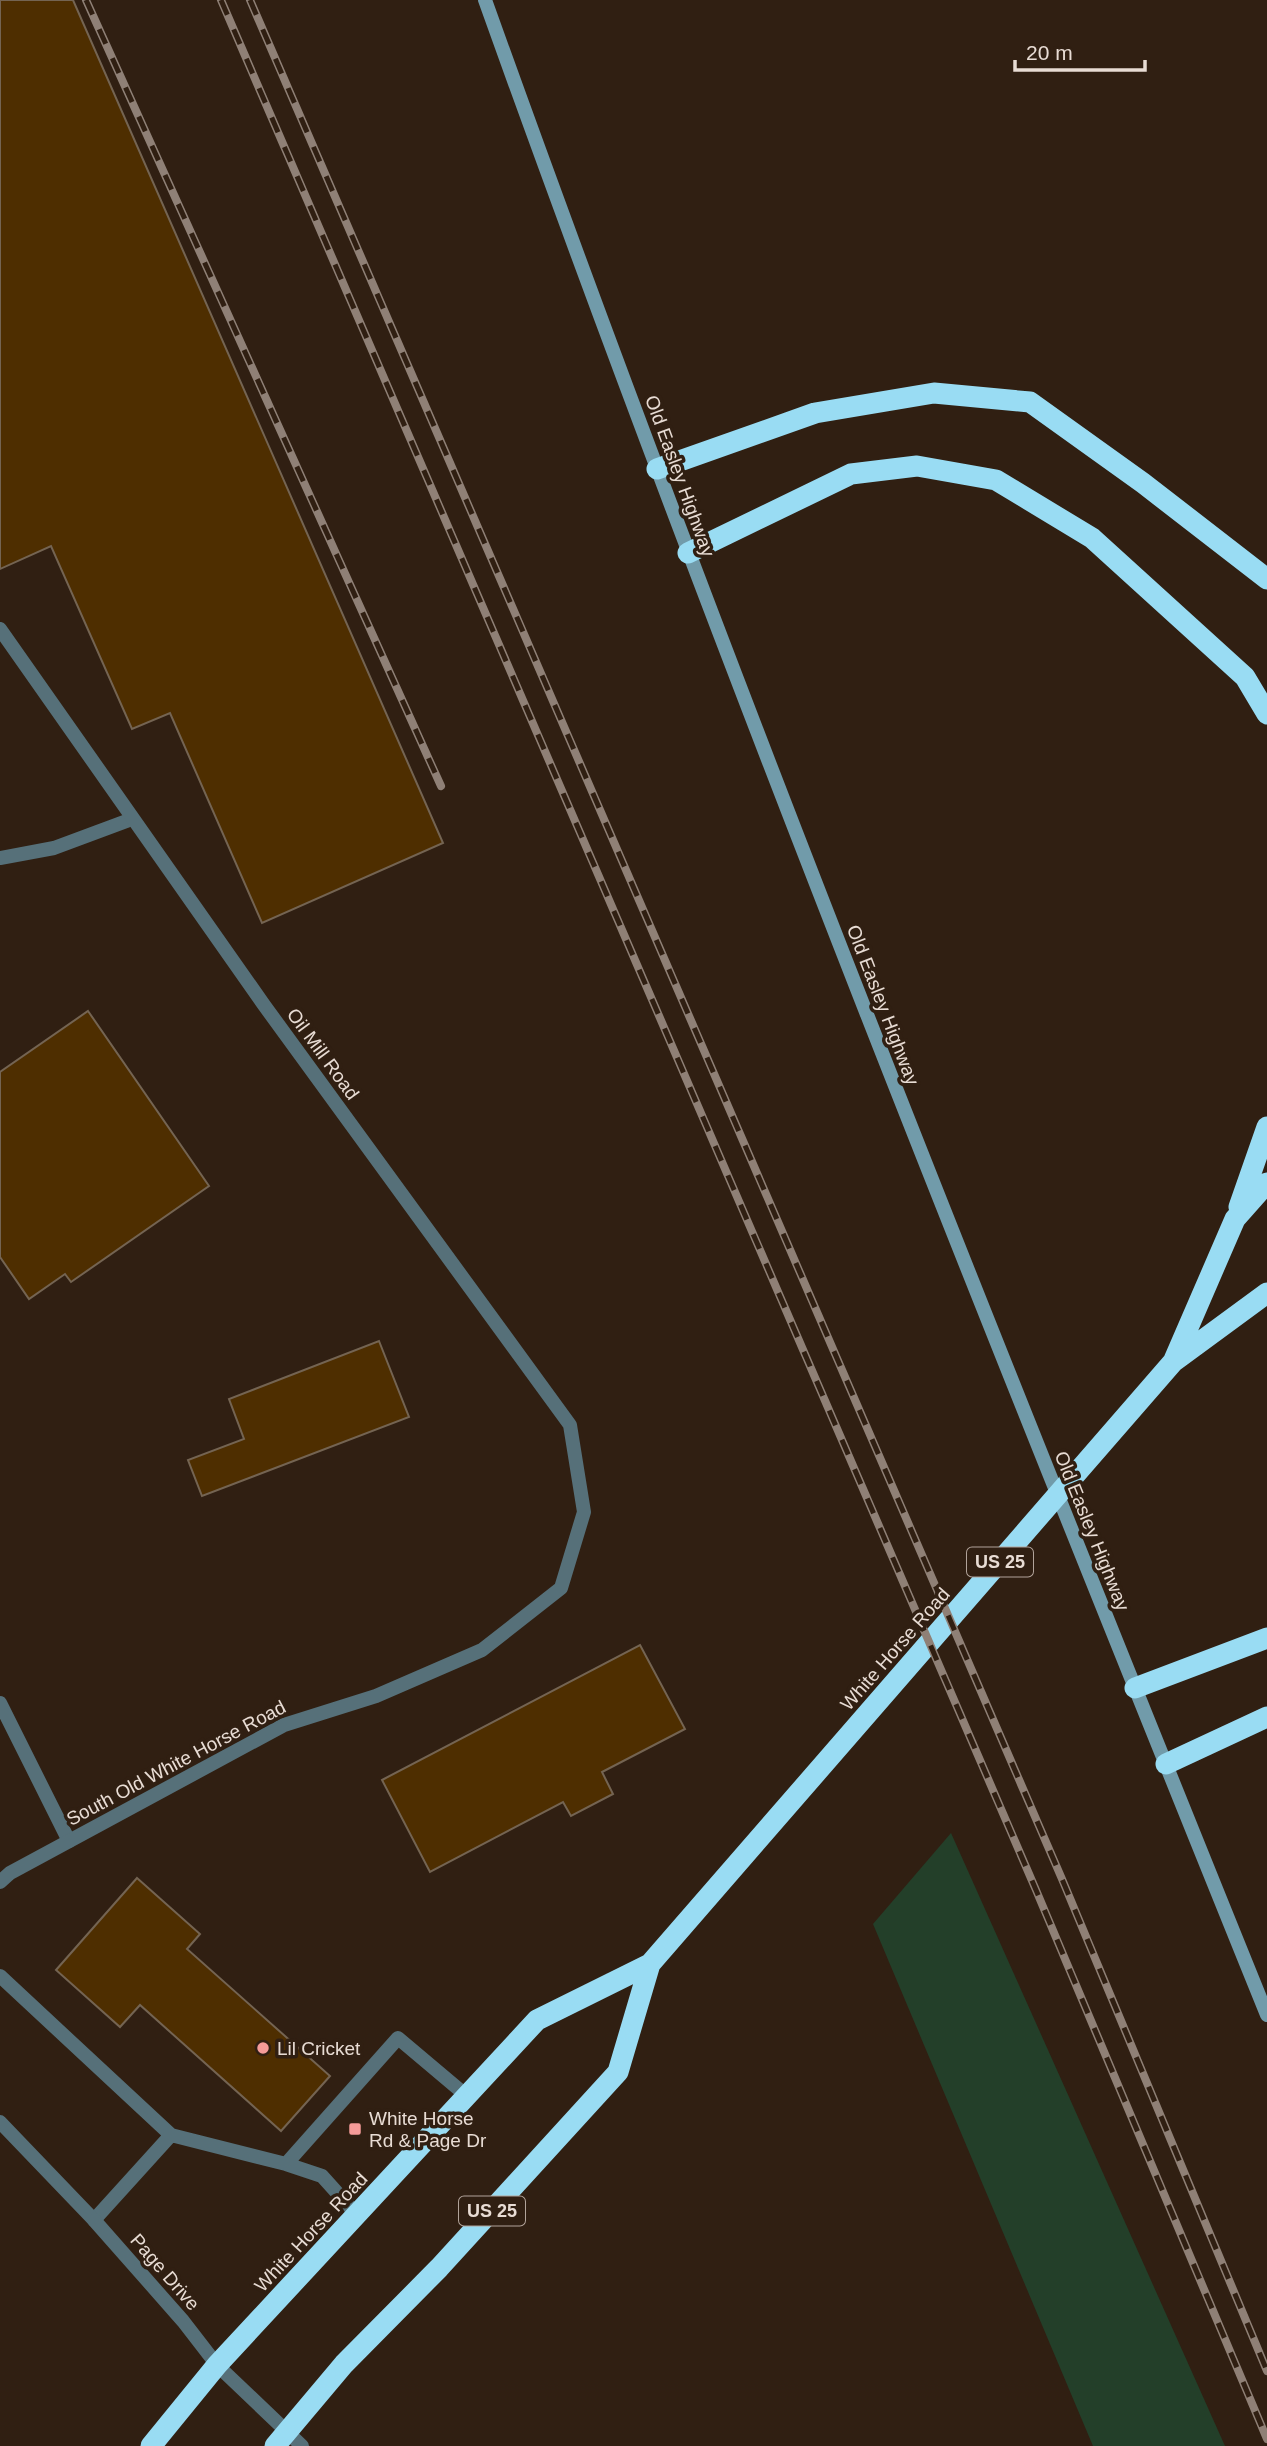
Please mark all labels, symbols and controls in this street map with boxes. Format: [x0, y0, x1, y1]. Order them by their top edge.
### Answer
scale bar [1015, 28, 1144, 72]
text: 20 m [1026, 41, 1073, 64]
street label: Old Easley Highway [641, 393, 719, 560]
street label: Old Easley Highway [843, 922, 923, 1089]
street label: Oil Mill Road [283, 1004, 363, 1104]
street label: Old Easley Highway [1050, 1448, 1134, 1614]
road number: US 25 [967, 1548, 1033, 1576]
street label: White Horse Road [836, 1584, 954, 1714]
street label: South Old White Horse Road [63, 1696, 289, 1830]
place label: Lil Cricket [277, 2038, 361, 2059]
marker: Lil Cricket [255, 2040, 271, 2056]
place label: White Horse Rd & Page Dr [369, 2108, 487, 2151]
marker: White Horse Rd & Page Dr [347, 2121, 363, 2137]
street label: White Horse Road [250, 2168, 372, 2296]
road number: US 25 [459, 2196, 525, 2225]
street label: Page Drive [126, 2230, 204, 2314]

